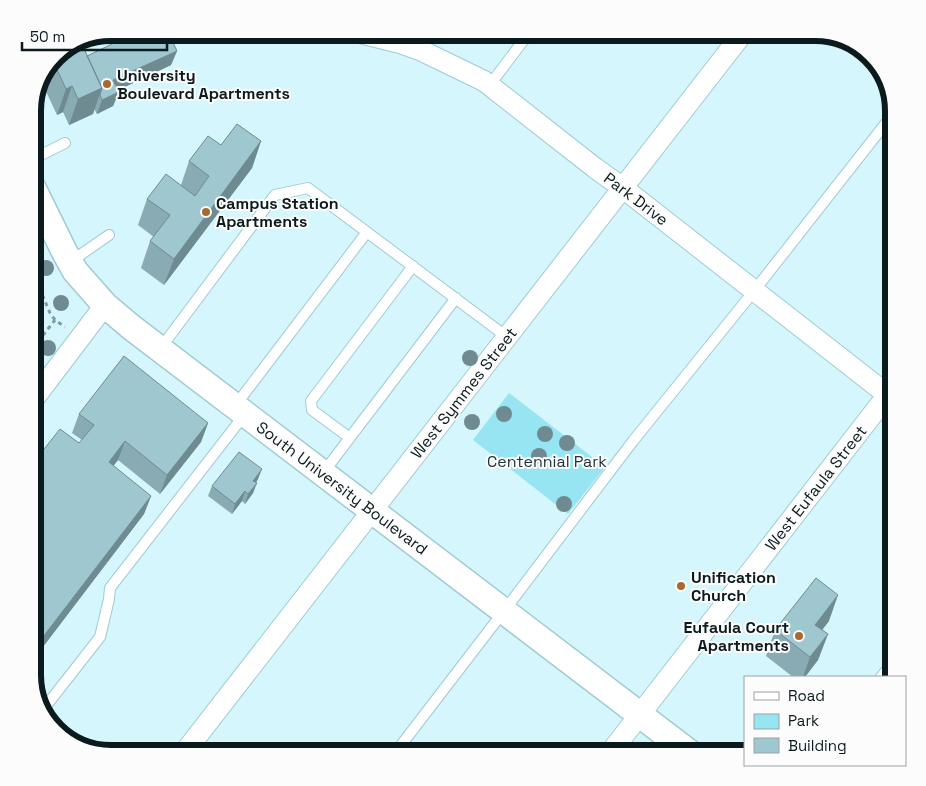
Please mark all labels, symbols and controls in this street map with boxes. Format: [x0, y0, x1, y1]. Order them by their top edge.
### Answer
scale bar [22, 20, 168, 52]
text: 50 m [30, 27, 65, 46]
place label: University Boulevard Apartments [117, 65, 290, 104]
marker: University Boulevard Apartments [101, 78, 113, 90]
street label: Park Drive [599, 168, 673, 230]
place label: Campus Station Apartments [216, 193, 339, 232]
marker: Campus Station Apartments [200, 206, 212, 218]
street label: West Symmes Street [406, 323, 522, 463]
street label: South University Boulevard [252, 417, 432, 559]
street label: West Eufaula Street [760, 421, 872, 555]
park label: Centennial Park [487, 451, 607, 472]
place label: Unification Church [691, 567, 776, 606]
marker: Unification Church [675, 580, 687, 592]
place label: Eufaula Court Apartments [683, 617, 789, 656]
marker: Eufaula Court Apartments [793, 630, 805, 642]
legend [744, 676, 906, 766]
text: Road [788, 686, 825, 705]
text: Park [788, 711, 819, 730]
text: Building [788, 736, 847, 755]

